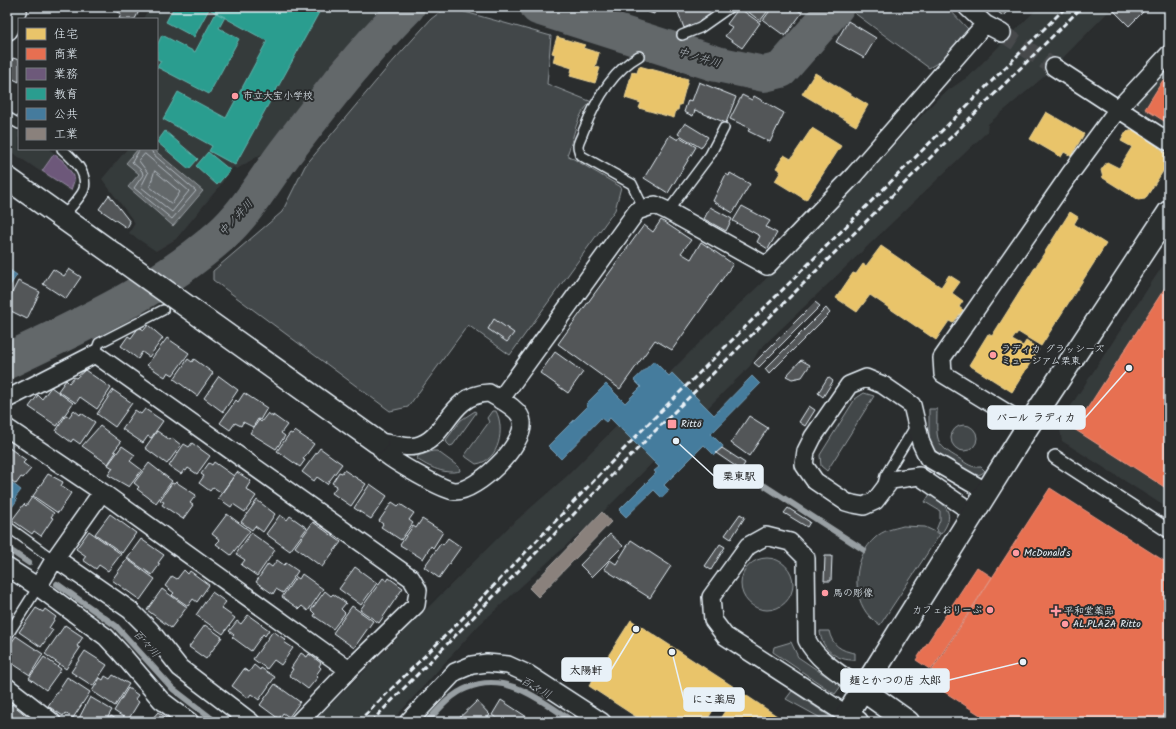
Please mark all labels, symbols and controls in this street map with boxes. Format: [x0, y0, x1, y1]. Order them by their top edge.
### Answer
legend [18, 18, 158, 150]
text: 住宅 [54, 25, 78, 44]
water label: 中ノ井川 [675, 43, 723, 73]
text: 商業 [54, 45, 78, 64]
text: 業務 [54, 65, 78, 84]
text: 教育 [54, 85, 78, 104]
place label: 市立大宝小学校 [243, 88, 313, 104]
marker: 市立大宝小学校 [230, 91, 240, 101]
text: 公共 [54, 105, 78, 124]
text: 工業 [54, 125, 78, 144]
water label: 中ノ井川 [214, 196, 258, 240]
place label: ラディカ グラッシーズ ミュージアム栗東 [1001, 341, 1104, 369]
marker: ラディカ グラッシーズ ミュージアム栗東 [988, 350, 998, 360]
callout: バール ラディカ [988, 406, 1085, 429]
text: バール ラディカ [996, 409, 1076, 427]
place label: Rittō [681, 416, 702, 432]
marker: Rittō [666, 418, 678, 430]
callout: 栗東駅 [714, 465, 763, 488]
text: 栗東駅 [723, 468, 756, 486]
place label: McDonald's [1024, 545, 1071, 561]
marker: McDonald's [1011, 548, 1021, 558]
place label: 馬の彫像 [833, 585, 873, 601]
marker: 馬の彫像 [820, 588, 830, 598]
place label: カフェおりーぶ [912, 602, 982, 618]
place label: 平和堂薬品 [1064, 603, 1114, 619]
marker: カフェおりーぶ [985, 605, 995, 615]
marker: 平和堂薬品 [1051, 606, 1061, 616]
place label: AL.PLAZA Ritto [1073, 616, 1141, 632]
marker: AL.PLAZA Ritto [1060, 619, 1070, 629]
water label: 百々川 [128, 626, 164, 662]
callout: 太陽軒 [562, 658, 611, 681]
text: 太陽軒 [570, 662, 603, 680]
callout: 麺とかつの店 太郎 [841, 669, 949, 692]
water label: 百々川 [517, 672, 555, 704]
text: 麺とかつの店 太郎 [849, 672, 941, 690]
callout: にこ薬局 [684, 688, 744, 711]
text: にこ薬局 [692, 691, 736, 709]

